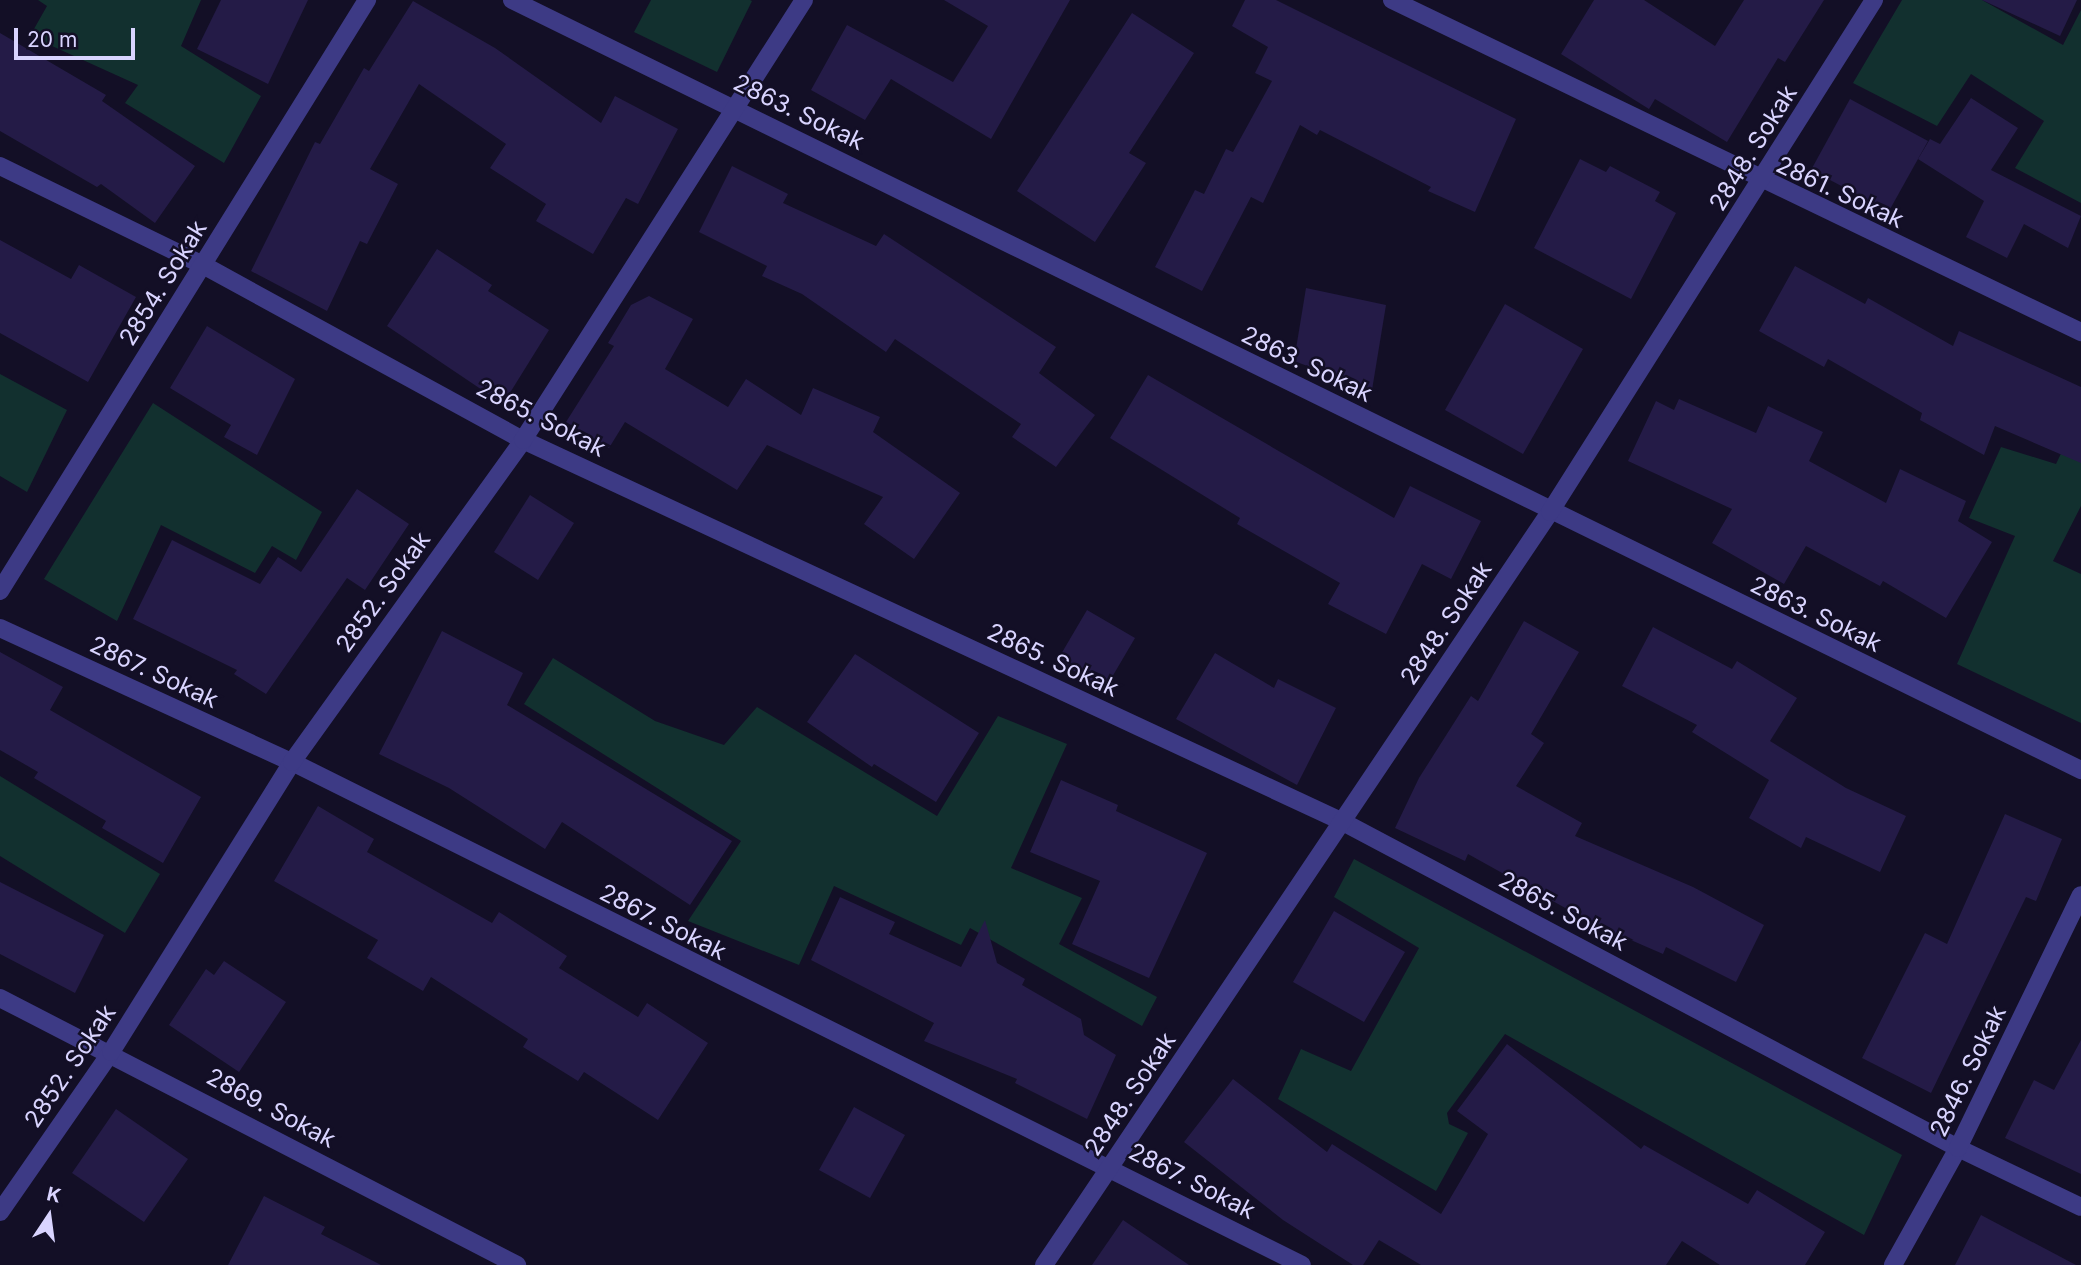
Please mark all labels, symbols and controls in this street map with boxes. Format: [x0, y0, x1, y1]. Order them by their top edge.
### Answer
scale bar [18, 14, 138, 58]
text: 20 m [27, 27, 77, 52]
street label: 2863. Sokak [729, 68, 869, 156]
street label: 2848. Sokak [1703, 80, 1803, 216]
street label: 2861. Sokak [1772, 150, 1908, 234]
street label: 2854. Sokak [113, 215, 213, 351]
street label: 2863. Sokak [1237, 320, 1377, 408]
street label: 2865. Sokak [471, 373, 611, 463]
street label: 2852. Sokak [330, 526, 436, 658]
street label: 2848. Sokak [1394, 556, 1498, 690]
street label: 2863. Sokak [1746, 570, 1886, 658]
street label: 2865. Sokak [983, 617, 1123, 703]
street label: 2867. Sokak [85, 630, 223, 714]
street label: 2865. Sokak [1494, 865, 1632, 957]
street label: 2867. Sokak [595, 878, 731, 966]
street label: 2852. Sokak [18, 999, 122, 1133]
street label: 2846. Sokak [1924, 1001, 2012, 1141]
street label: 2848. Sokak [1078, 1027, 1182, 1161]
street label: 2869. Sokak [202, 1062, 340, 1154]
street label: 2867. Sokak [1124, 1137, 1260, 1225]
north arrow [14, 1181, 84, 1251]
text: K [45, 1182, 63, 1208]

